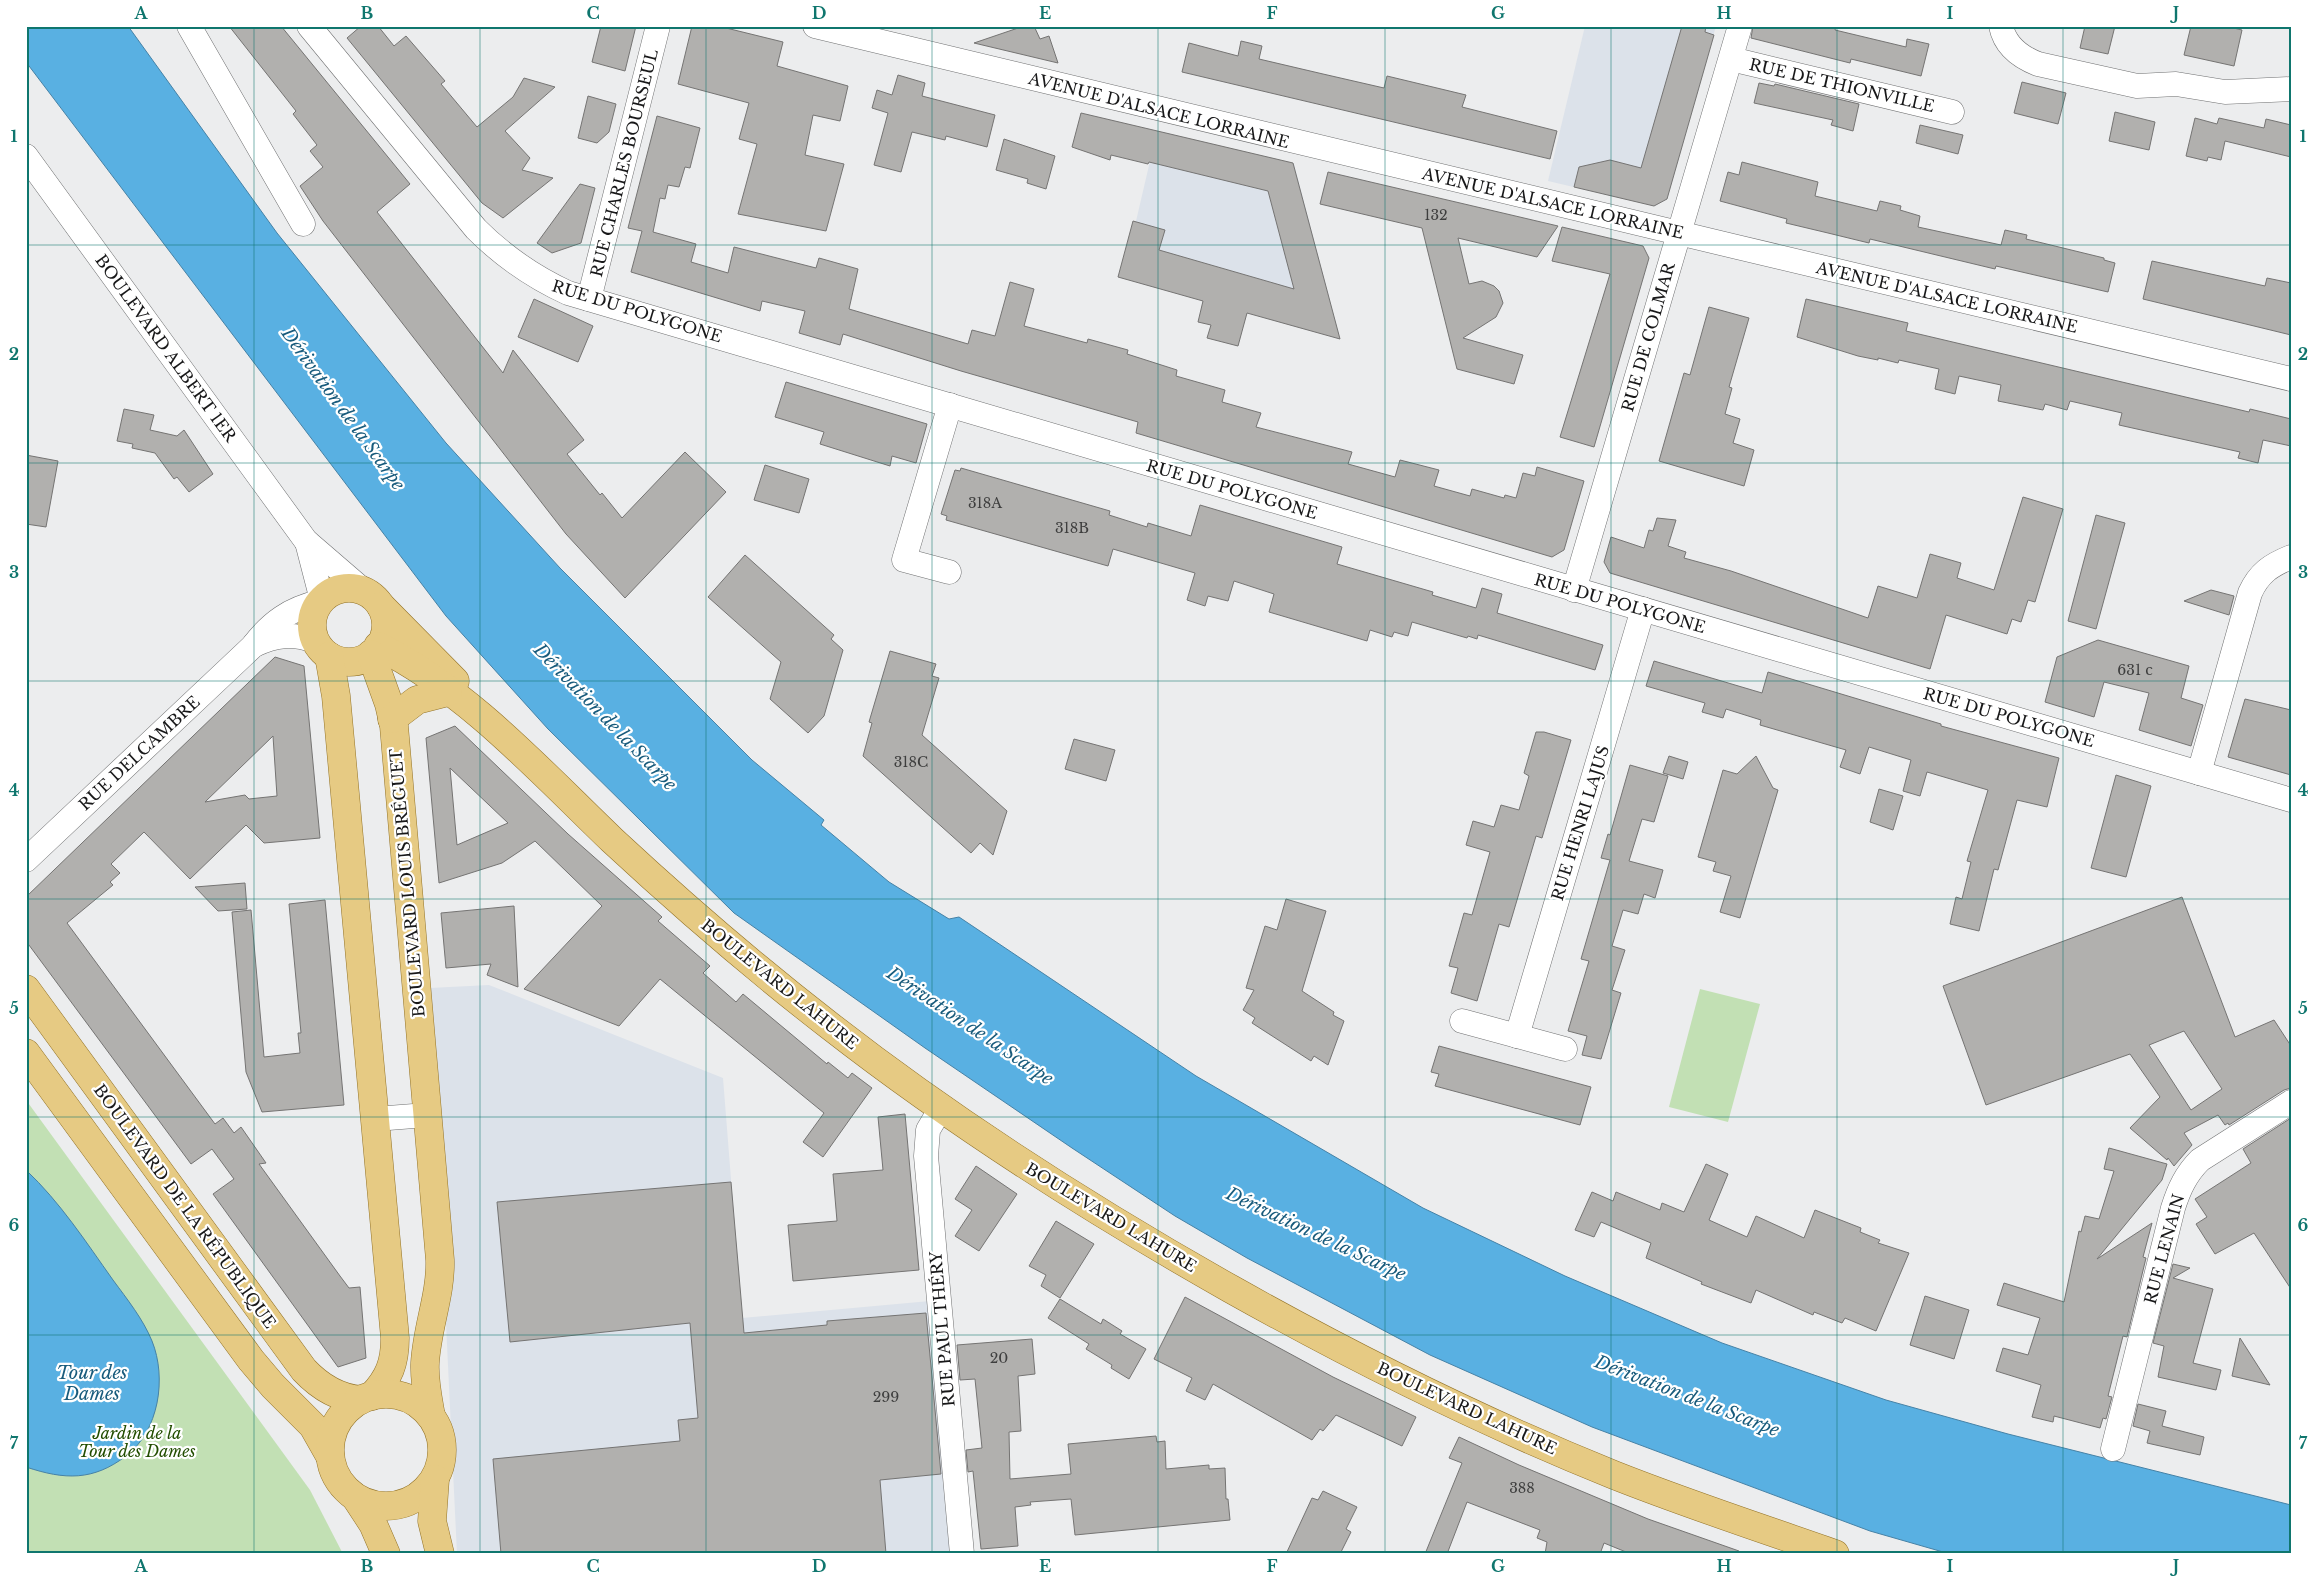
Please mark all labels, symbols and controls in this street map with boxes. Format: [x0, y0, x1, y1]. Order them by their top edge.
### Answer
text: A [134, 3, 149, 23]
text: B [361, 3, 374, 23]
text: C [586, 3, 600, 23]
text: D [812, 3, 826, 23]
text: E [1039, 3, 1051, 23]
text: F [1266, 3, 1278, 23]
text: G [1491, 3, 1505, 23]
text: H [1716, 3, 1732, 23]
text: I [1947, 3, 1954, 23]
text: J [2170, 3, 2179, 23]
street label: RUE CHARLES BOURSEUL [586, 47, 662, 279]
street label: RUE DE THIONVILLE [1747, 54, 1937, 116]
street label: AVENUE D'ALSACE LORRAINE [1026, 68, 1291, 152]
text: 1 [11, 126, 18, 146]
text: 1 [2300, 126, 2307, 146]
street label: AVENUE D'ALSACE LORRAINE [1419, 163, 1686, 243]
house number: 132 [1424, 206, 1448, 224]
street label: BOULEVARD ALBERT 1ER [91, 250, 242, 447]
street label: AVENUE D'ALSACE LORRAINE [1813, 257, 2080, 337]
street label: RUE DE COLMAR [1617, 259, 1679, 414]
street label: RUE DU POLYGONE [549, 276, 725, 346]
water label: Dérivation de la Scarpe [276, 323, 409, 495]
text: 2 [9, 344, 19, 364]
text: 2 [2298, 344, 2308, 364]
street label: RUE DU POLYGONE [1144, 455, 1320, 523]
house number: 318A [968, 494, 1002, 512]
house number: 318B [1055, 519, 1089, 537]
text: 3 [9, 562, 19, 582]
text: 3 [2298, 562, 2308, 582]
street label: RUE DU POLYGONE [1532, 569, 1708, 637]
water label: Dérivation de la Scarpe [528, 638, 681, 795]
house number: 631 c [2117, 661, 2153, 679]
street label: RUE DU POLYGONE [1921, 683, 2097, 751]
street label: RUE DELCAMBRE [74, 692, 204, 814]
street label: RUE HENRI LAJUS [1547, 743, 1613, 903]
street label: BOULEVARD LOUIS BRÉGUET [385, 748, 429, 1018]
house number: 318C [894, 753, 928, 771]
text: 4 [9, 780, 19, 800]
text: 4 [2298, 780, 2308, 800]
street label: BOULEVARD LAHURE [698, 915, 862, 1053]
water label: Dérivation de la Scarpe [882, 962, 1057, 1090]
text: 5 [9, 998, 19, 1018]
text: 5 [2298, 998, 2308, 1018]
street label: BOULEVARD DE LA RÉPUBLIQUE [90, 1080, 280, 1332]
street label: BOULEVARD LAHURE [1022, 1158, 1200, 1276]
water label: Dérivation de la Scarpe [1222, 1182, 1409, 1285]
street label: RUE LENAIN [2140, 1192, 2188, 1306]
text: 6 [9, 1215, 20, 1235]
text: 6 [2298, 1215, 2309, 1235]
street label: RUE PAUL THÉRY [925, 1250, 959, 1408]
house number: 20 [990, 1349, 1008, 1367]
water label: Dérivation de la Scarpe [1591, 1350, 1782, 1441]
street label: BOULEVARD LAHURE [1374, 1358, 1560, 1458]
water label: Tour des Dames [57, 1362, 128, 1405]
house number: 299 [873, 1388, 899, 1406]
park label: Jardin de la Tour des Dames [78, 1423, 196, 1461]
text: 7 [10, 1433, 19, 1453]
text: 7 [2299, 1433, 2308, 1453]
house number: 388 [1509, 1479, 1535, 1497]
text: A [134, 1556, 149, 1576]
text: B [361, 1556, 374, 1576]
text: C [586, 1556, 600, 1576]
text: D [812, 1556, 826, 1576]
text: E [1039, 1556, 1051, 1576]
text: F [1266, 1556, 1278, 1576]
text: G [1491, 1556, 1505, 1576]
text: H [1716, 1556, 1732, 1576]
text: I [1947, 1556, 1954, 1576]
text: J [2170, 1556, 2179, 1576]

